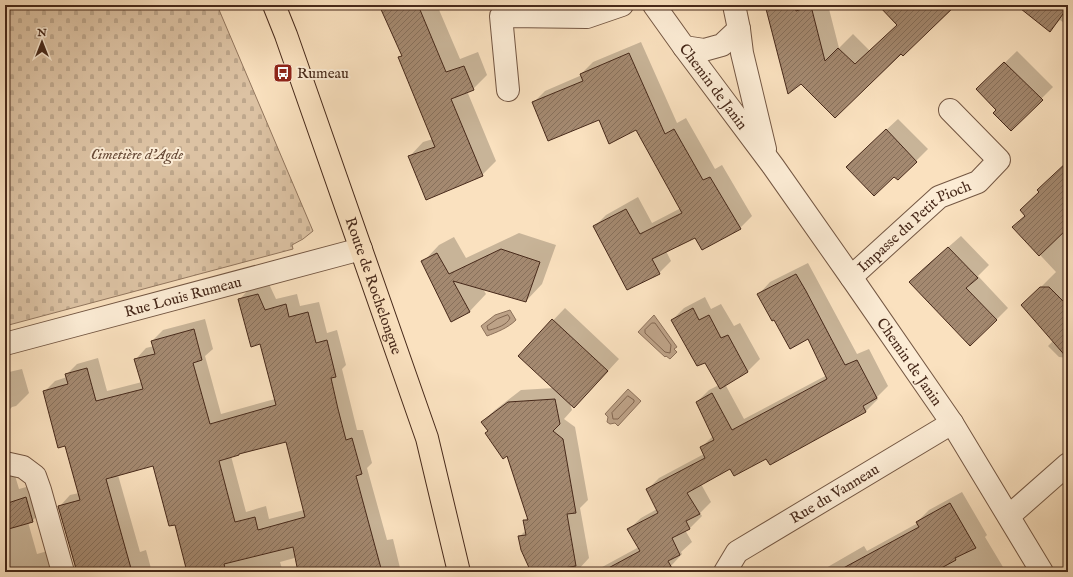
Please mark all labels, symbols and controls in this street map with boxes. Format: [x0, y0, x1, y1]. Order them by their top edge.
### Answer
north arrow [22, 22, 62, 62]
text: N [36, 26, 47, 40]
street label: Chemin de Janin [675, 40, 752, 134]
bus stop icon: Rumeau [272, 62, 294, 84]
place label: Rumeau [297, 64, 349, 83]
park label: Cimetière d'Agde [91, 145, 183, 165]
street label: Impasse du Petit Pioch [854, 177, 974, 277]
street label: Route de Rochelongue [340, 215, 406, 357]
street label: Rue Louis Rumeau [122, 272, 244, 322]
street label: Chemin de Janin [872, 314, 946, 410]
street label: Rue du Vanneau [787, 460, 883, 528]

